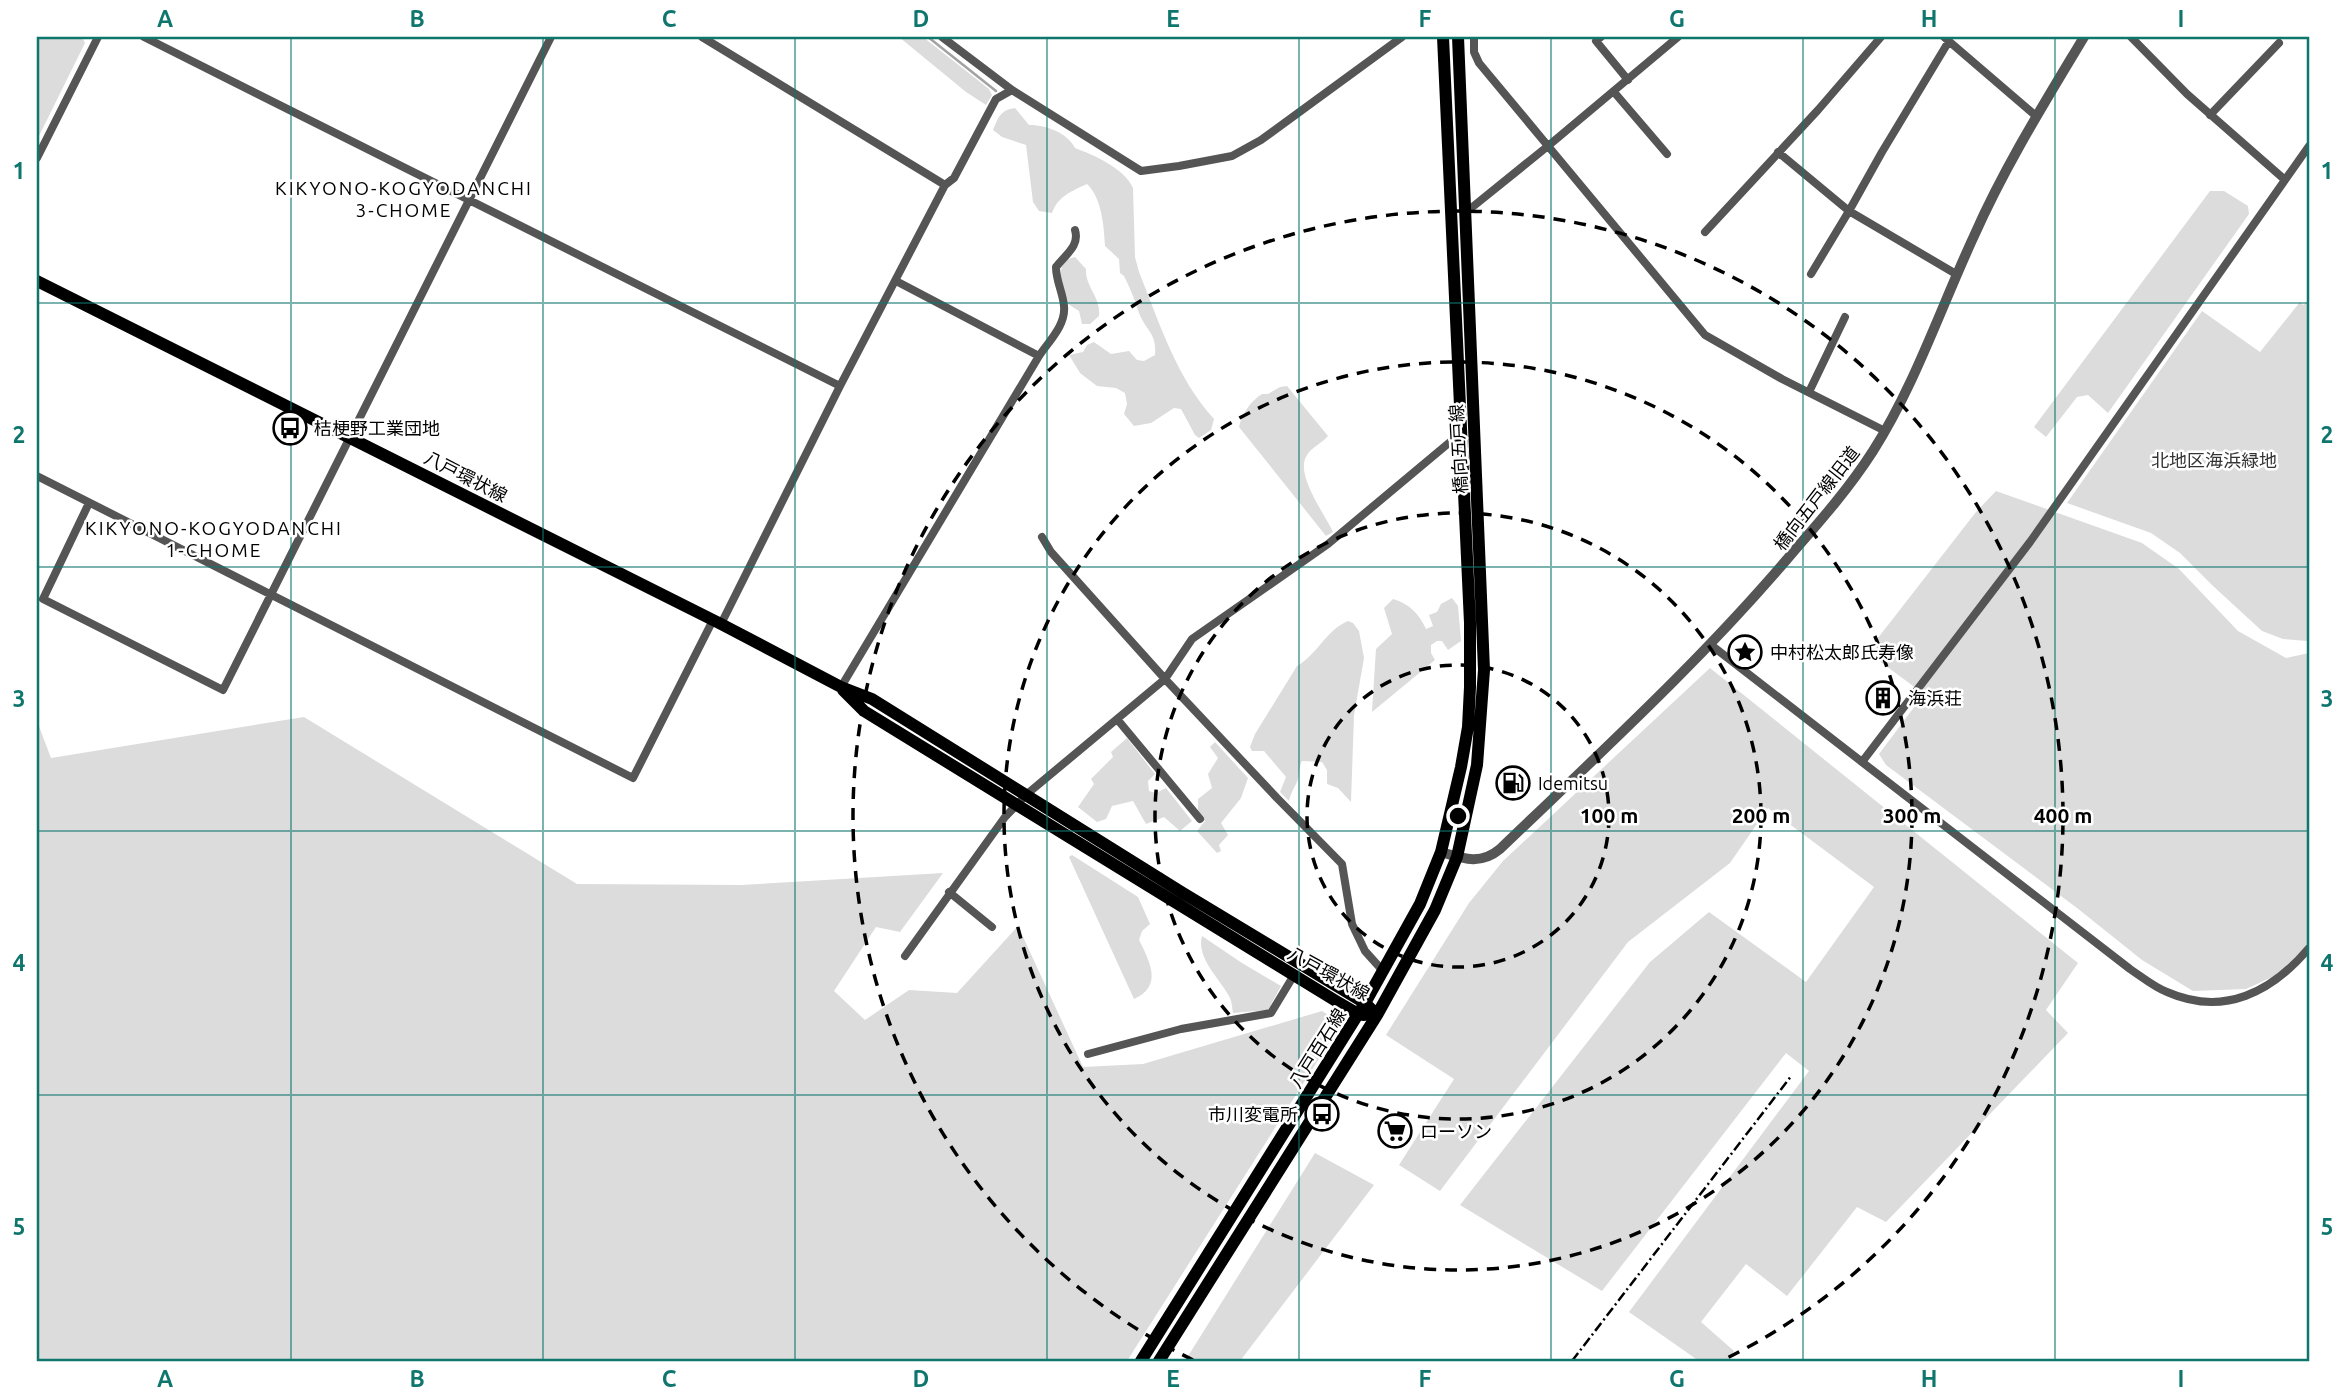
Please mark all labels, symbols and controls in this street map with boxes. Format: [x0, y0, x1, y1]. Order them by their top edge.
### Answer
text: A [157, 6, 173, 31]
text: B [409, 6, 425, 31]
text: C [662, 6, 677, 31]
text: D [913, 6, 929, 31]
text: E [1166, 6, 1180, 31]
text: F [1419, 6, 1432, 31]
text: G [1669, 6, 1685, 31]
text: H [1921, 6, 1937, 31]
text: I [2178, 6, 2184, 31]
text: 1 [13, 158, 25, 183]
text: 1 [2321, 158, 2333, 183]
district label: KIKYONO-KOGYODANCHI 3-CHOME [275, 177, 533, 221]
street label: 橋向五戸線 [1446, 404, 1470, 494]
bus stop icon: 桔梗野工業団地 [271, 409, 309, 447]
place label: 桔梗野工業団地 [314, 418, 440, 438]
text: 2 [13, 422, 25, 447]
text: 2 [2321, 422, 2333, 447]
street label: 橋向五戸線旧道 [1769, 442, 1863, 554]
street label: 八戸環状線 [421, 447, 511, 505]
park label: 北地区海浜緑地 [2151, 450, 2277, 470]
district label: KIKYONO-KOGYODANCHI 1-CHOME [85, 517, 343, 561]
place icon: 中村松太郎氏寿像 [1726, 633, 1764, 671]
place label: 中村松太郎氏寿像 [1770, 642, 1914, 662]
building icon: 海浜荘 [1864, 679, 1902, 717]
text: 3 [13, 686, 25, 711]
text: 3 [2321, 686, 2333, 711]
place label: 海浜荘 [1908, 688, 1962, 708]
fuel station icon: Idemitsu [1494, 764, 1532, 802]
place label: Idemitsu [1538, 773, 1608, 793]
text: 100 m [1580, 803, 1638, 827]
text: 200 m [1732, 803, 1790, 827]
text: 300 m [1883, 803, 1941, 827]
text: 400 m [2034, 803, 2092, 827]
centre of rings [1446, 804, 1470, 828]
street label: 八戸環状線 [1285, 942, 1373, 1004]
text: 4 [13, 950, 26, 975]
text: 4 [2321, 950, 2334, 975]
street label: 八戸百石線 [1285, 1005, 1349, 1091]
bus stop icon: 市川変電所 [1303, 1095, 1341, 1133]
place label: 市川変電所 [1208, 1104, 1298, 1124]
supermarket icon: ローソン [1376, 1112, 1414, 1150]
place label: ローソン [1420, 1121, 1492, 1141]
text: 5 [13, 1214, 25, 1239]
text: 5 [2321, 1214, 2333, 1239]
text: A [157, 1366, 173, 1391]
text: B [409, 1366, 425, 1391]
text: C [662, 1366, 677, 1391]
text: D [913, 1366, 929, 1391]
text: E [1166, 1366, 1180, 1391]
text: F [1419, 1366, 1432, 1391]
text: G [1669, 1366, 1685, 1391]
text: H [1921, 1366, 1937, 1391]
text: I [2178, 1366, 2184, 1391]

